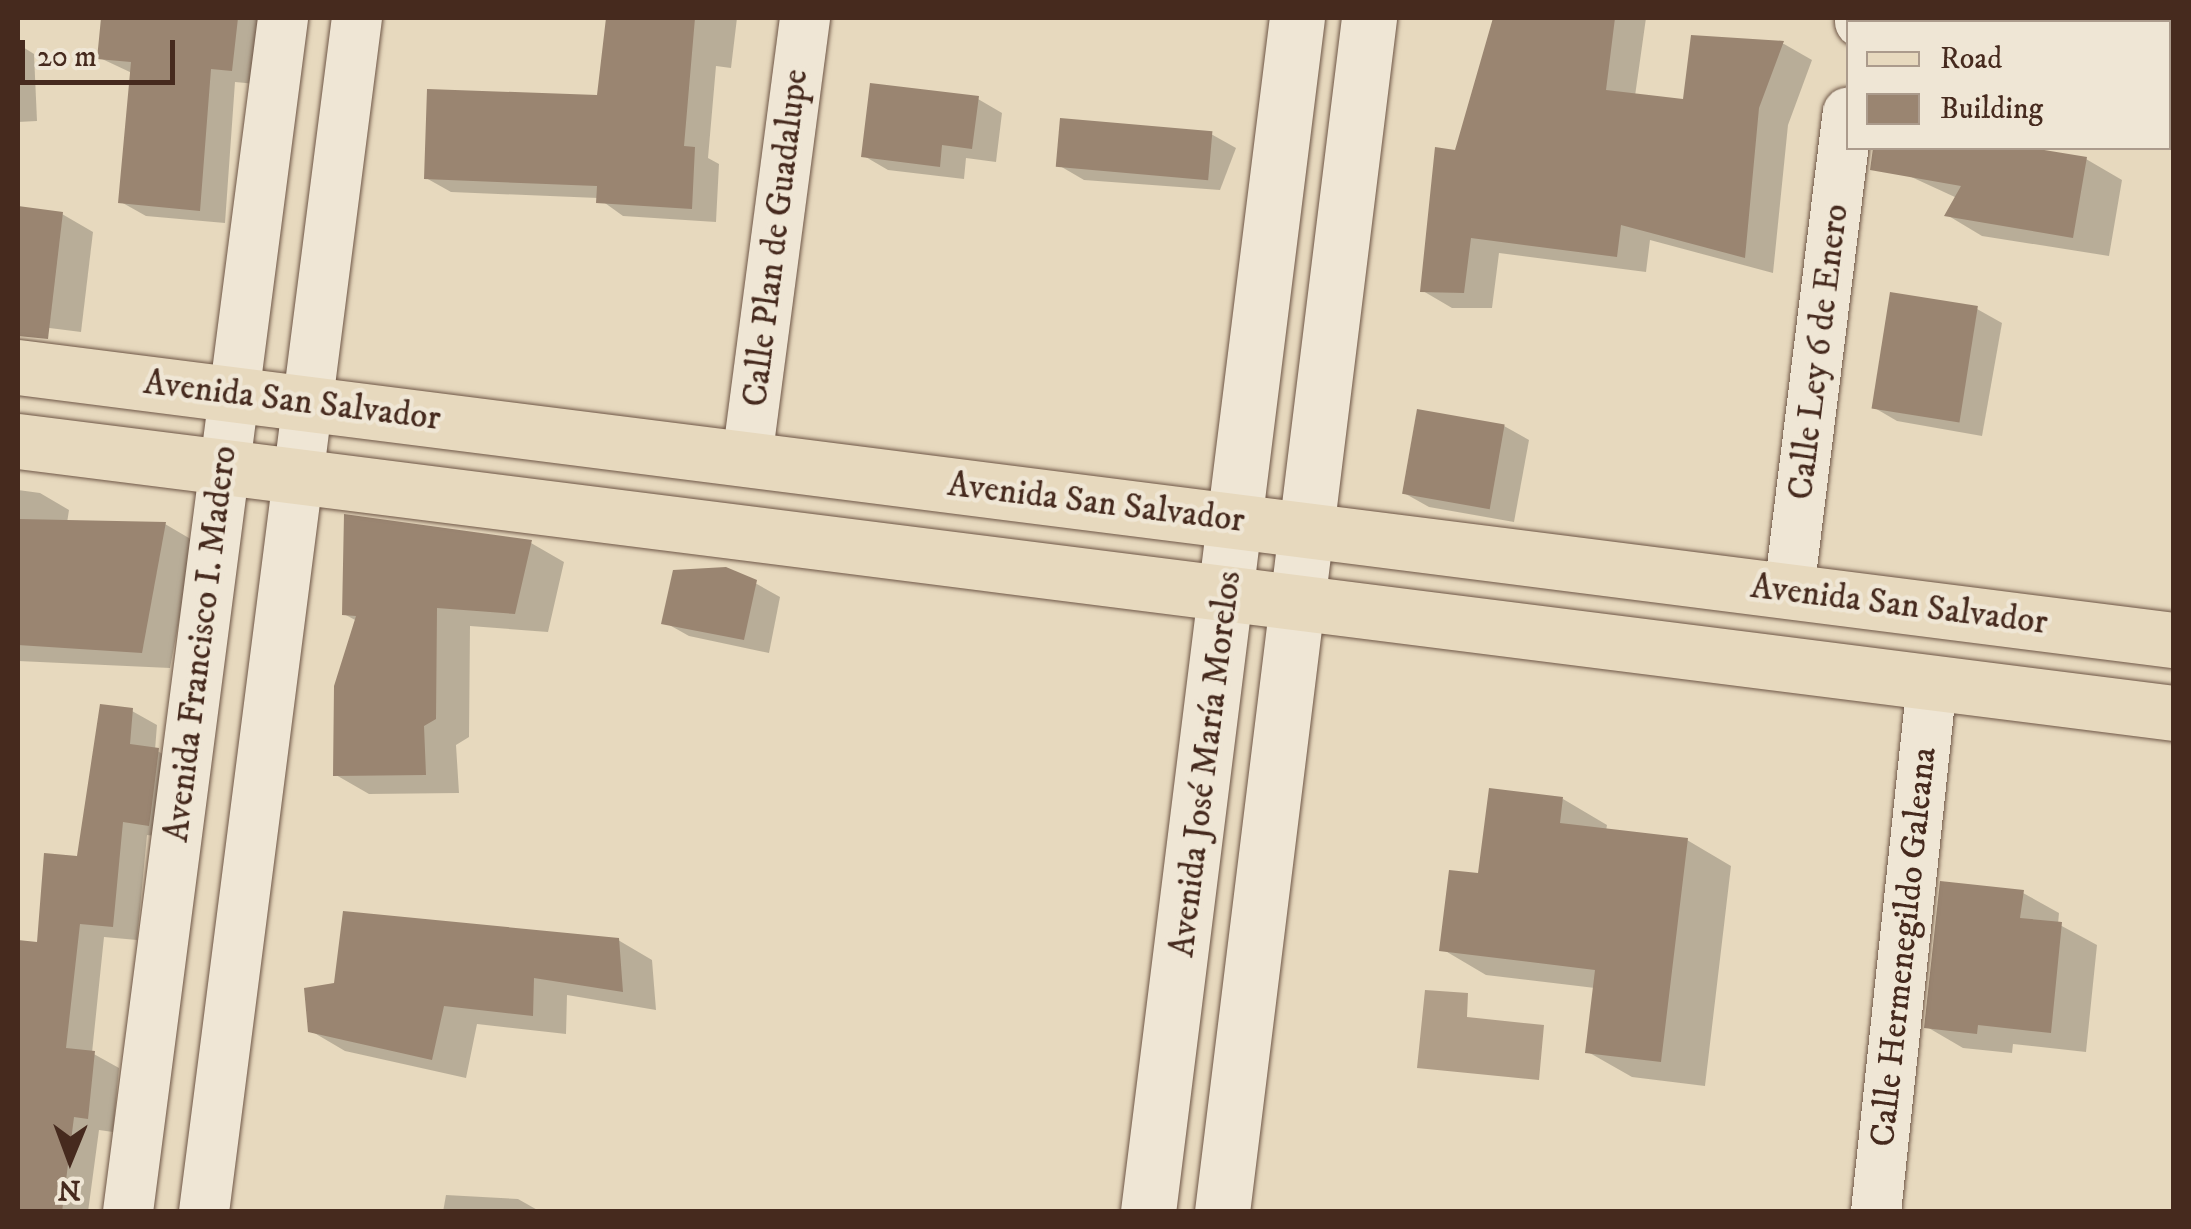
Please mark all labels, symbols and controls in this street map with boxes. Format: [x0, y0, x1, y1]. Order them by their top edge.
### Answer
scale bar [25, 20, 180, 82]
legend [1846, 20, 2171, 150]
text: 20 m [37, 39, 97, 76]
text: Road [1940, 41, 2002, 78]
street label: Calle Plan de Guadalupe [734, 67, 818, 409]
text: Building [1940, 91, 2043, 128]
street label: Calle Ley 6 de Enero [1780, 202, 1858, 502]
street label: Avenida San Salvador [141, 362, 443, 440]
street label: Avenida Francisco I. Madero [156, 444, 246, 844]
street label: Avenida San Salvador [945, 464, 1247, 542]
street label: Avenida San Salvador [1748, 566, 2050, 644]
street label: Avenida José María Morelos [1161, 568, 1251, 960]
street label: Calle Hermenegildo Galeana [1862, 745, 1946, 1149]
north arrow [20, 1109, 120, 1209]
text: N [58, 1172, 81, 1207]

